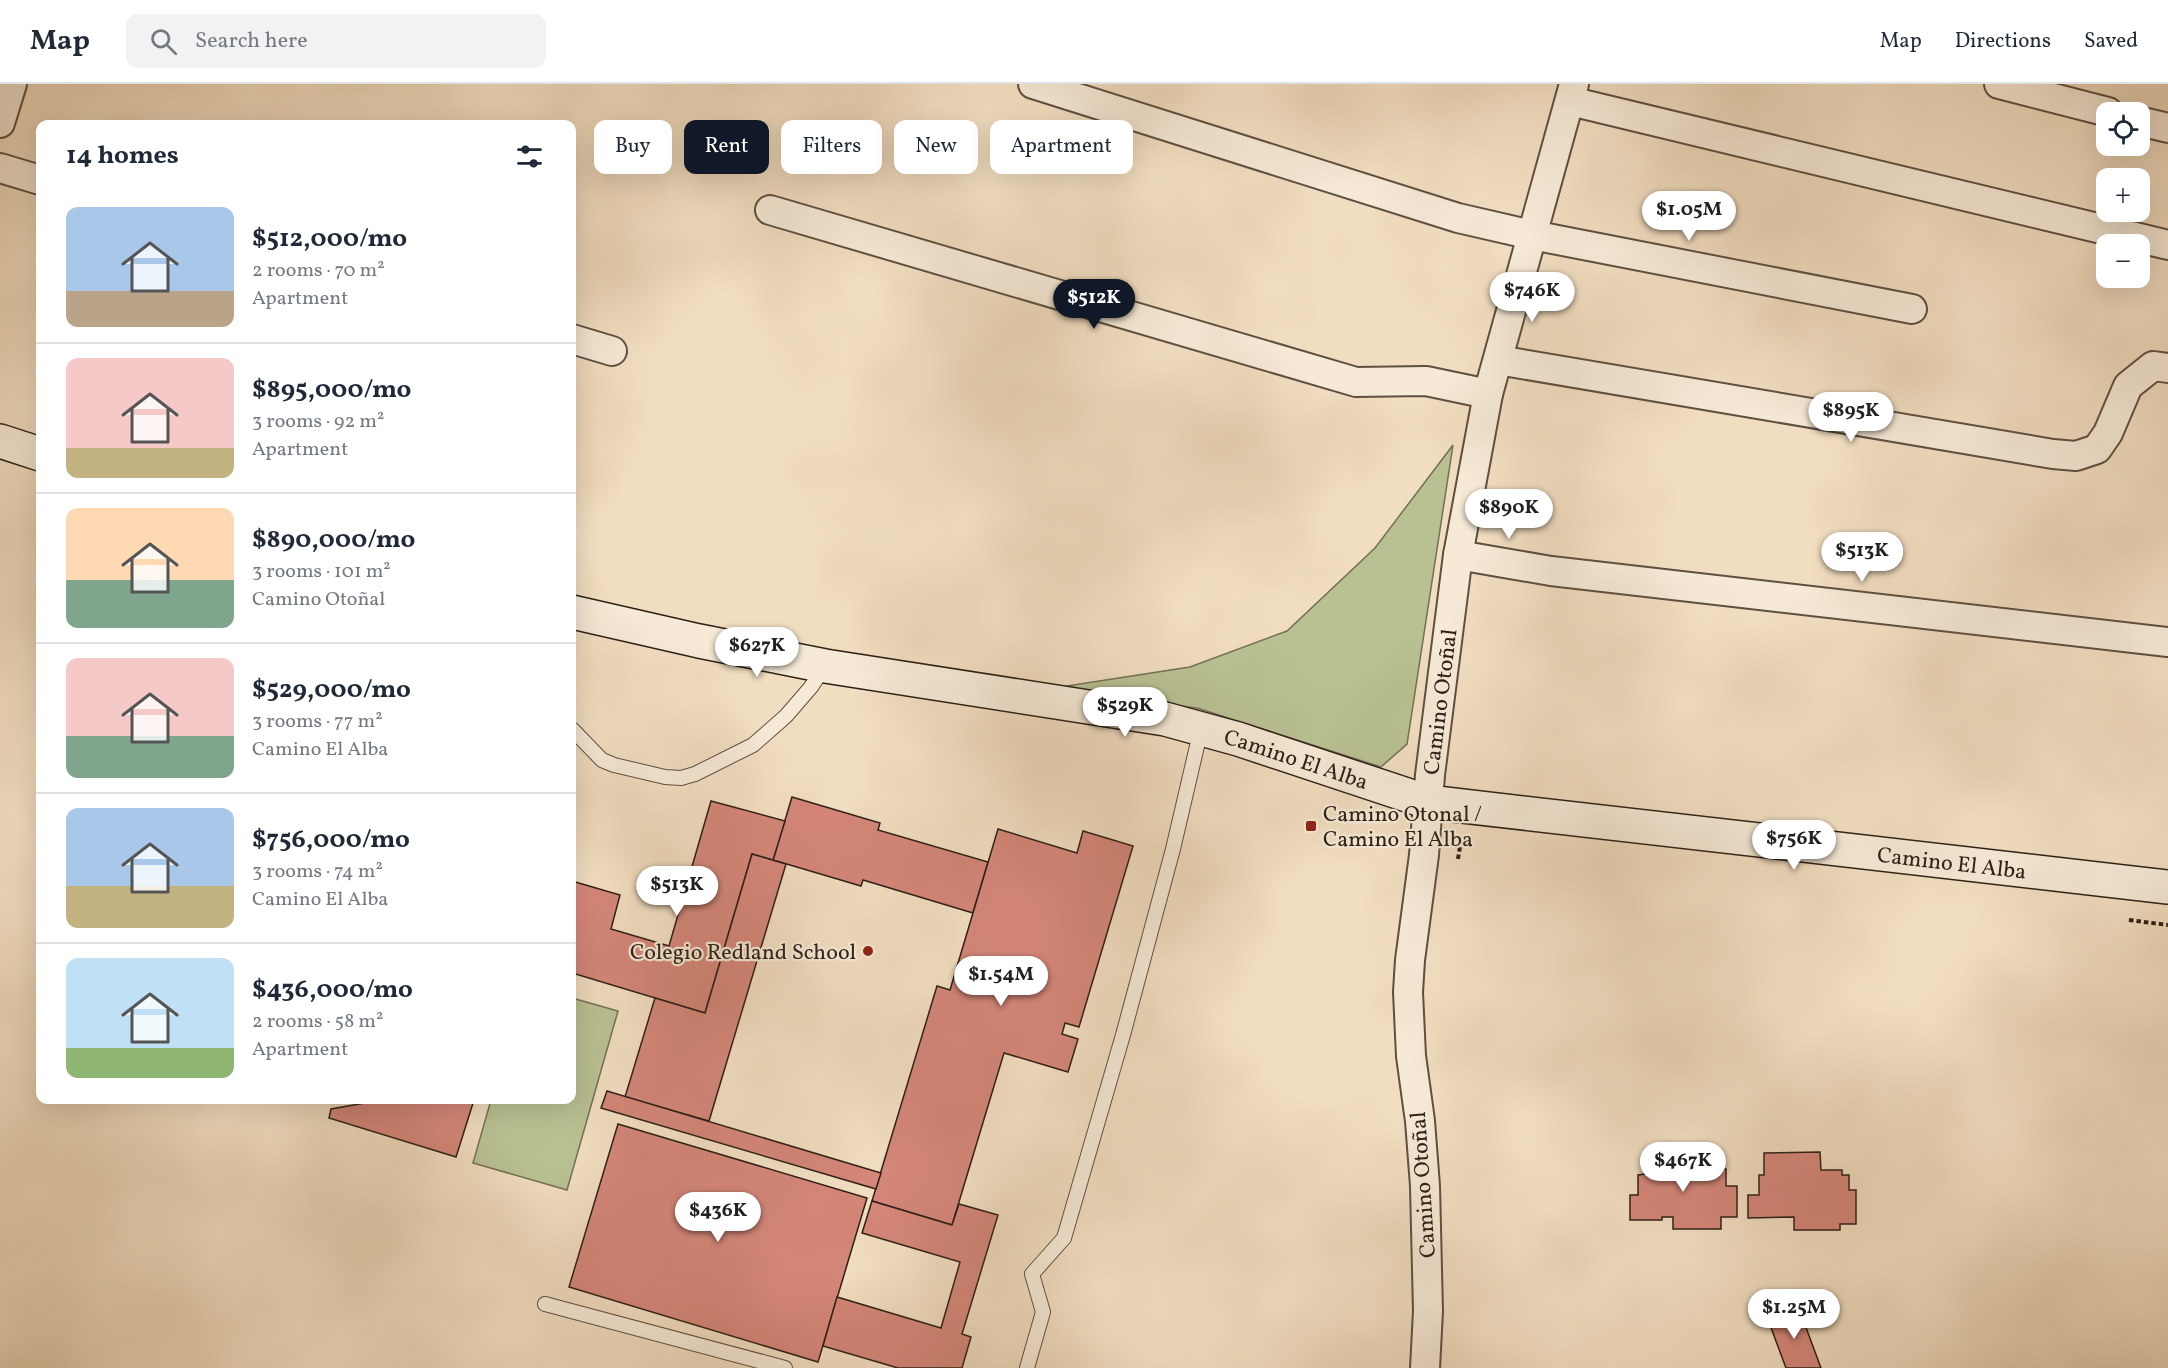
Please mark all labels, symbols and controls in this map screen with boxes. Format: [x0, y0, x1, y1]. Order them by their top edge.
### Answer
search box [126, 14, 546, 68]
text: Map [30, 22, 90, 61]
icon: search [147, 25, 180, 58]
text: Search here [195, 26, 308, 57]
text: Map [1880, 27, 1922, 56]
text: Directions [1955, 27, 2051, 56]
text: Saved [2084, 27, 2138, 56]
map controls [2096, 102, 2150, 288]
button: locate [2096, 102, 2150, 156]
chip: Buy [594, 120, 672, 174]
chip: Rent [684, 120, 769, 174]
chip: Filters [781, 120, 882, 174]
chip: New [894, 120, 978, 174]
chip: Apartment [990, 120, 1133, 174]
text: 14 homes [66, 138, 179, 174]
icon: filters [513, 140, 546, 173]
button: + [2096, 168, 2150, 222]
pin: $1.05M [1640, 191, 1738, 242]
text: $1.05M [1656, 196, 1722, 224]
text: $512,000/mo [252, 221, 407, 257]
icon: home [114, 231, 186, 303]
button: − [2096, 234, 2150, 288]
text: 2 rooms · 70 m² [252, 257, 385, 285]
pin: $746K [1490, 272, 1574, 323]
text: $746K [1504, 277, 1560, 305]
pin: $512K [1052, 279, 1136, 330]
text: $512K [1067, 284, 1121, 312]
text: Apartment [252, 285, 348, 313]
text: $895,000/mo [252, 372, 412, 408]
icon: home [114, 382, 186, 454]
pin: $895K [1809, 392, 1893, 443]
text: $895K [1822, 397, 1880, 425]
text: 3 rooms · 92 m² [252, 408, 384, 436]
text: Apartment [252, 436, 348, 464]
pin: $890K [1467, 489, 1551, 540]
text: $890K [1479, 494, 1539, 522]
text: $890,000/mo [252, 522, 415, 558]
icon: home [114, 532, 186, 604]
pin: $513K [1820, 532, 1904, 583]
text: $513K [1835, 537, 1889, 565]
text: 3 rooms · 101 m² [252, 558, 391, 586]
text: Camino Otoñal [252, 586, 385, 614]
pin: $627K [715, 627, 799, 678]
street label: Camino Otoñal [1417, 627, 1466, 777]
text: $627K [729, 632, 785, 660]
text: $529,000/mo [252, 672, 411, 708]
icon: home [114, 682, 186, 754]
pin: $529K [1083, 687, 1167, 738]
text: $529K [1097, 692, 1153, 720]
text: 3 rooms · 77 m² [252, 708, 383, 736]
street label: Camino El Alba [1220, 723, 1372, 799]
text: Camino El Alba [252, 736, 388, 764]
place label: Camino Otonal / Camino El Alba [1323, 800, 1482, 856]
marker: Camino Otonal / Camino El Alba [1304, 819, 1318, 833]
pin: $756K [1752, 820, 1836, 871]
text: $756,000/mo [252, 822, 410, 858]
text: $756K [1766, 825, 1822, 853]
icon: home [114, 832, 186, 904]
street label: Camino El Alba [1875, 841, 2028, 889]
text: 3 rooms · 74 m² [252, 858, 383, 886]
pin: $513K [635, 866, 719, 917]
text: $513K [650, 871, 704, 899]
text: Camino El Alba [252, 886, 388, 914]
place label: Colegio Redland School [630, 938, 856, 969]
marker: Colegio Redland School [861, 944, 875, 958]
pin: $1.54M [952, 956, 1050, 1007]
text: $1.54M [968, 961, 1034, 989]
text: $436,000/mo [252, 972, 413, 1008]
icon: home [114, 982, 186, 1054]
text: 2 rooms · 58 m² [252, 1008, 383, 1036]
text: Apartment [252, 1036, 348, 1064]
street label: Camino Otoñal [1404, 1111, 1445, 1259]
pin: $467K [1641, 1142, 1725, 1193]
text: $467K [1654, 1147, 1712, 1175]
pin: $436K [676, 1192, 760, 1243]
text: $436K [689, 1197, 747, 1225]
pin: $1.25M [1745, 1289, 1843, 1340]
text: $1.25M [1762, 1294, 1826, 1322]

